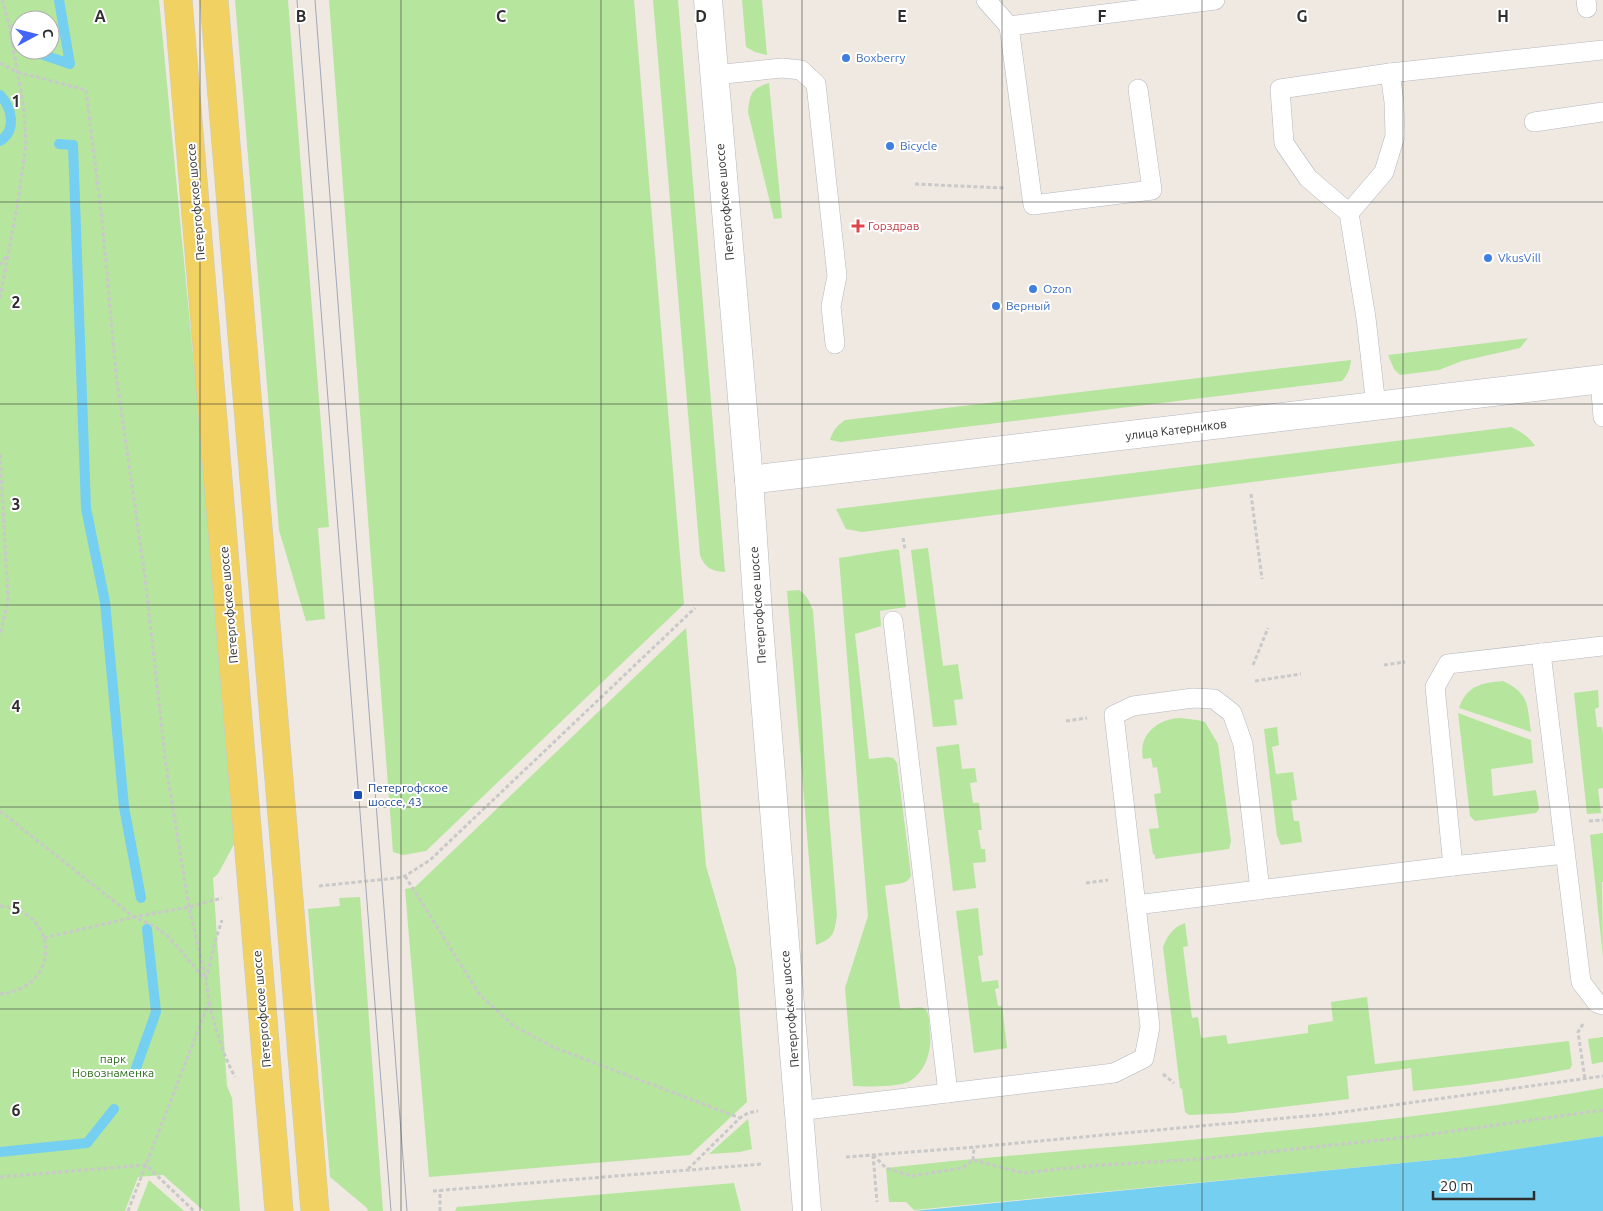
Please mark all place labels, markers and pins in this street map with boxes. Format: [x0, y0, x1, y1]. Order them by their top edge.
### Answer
place label: Boxberry [856, 51, 906, 64]
marker: Boxberry [840, 52, 852, 64]
place label: Bicycle [900, 139, 937, 152]
marker: Bicycle [884, 140, 896, 152]
place label: Горздрав [868, 219, 919, 232]
marker: Горздрав [852, 220, 864, 232]
place label: VkusVill [1498, 251, 1541, 264]
marker: VkusVill [1482, 252, 1494, 264]
place label: Ozon [1043, 282, 1072, 295]
marker: Ozon [1027, 283, 1039, 295]
place label: Верный [1006, 299, 1050, 312]
marker: Верный [990, 300, 1002, 312]
place label: Петергофское шоссе, 43 [368, 781, 448, 808]
marker: Петергофское шоссе, 43 [352, 789, 364, 801]

